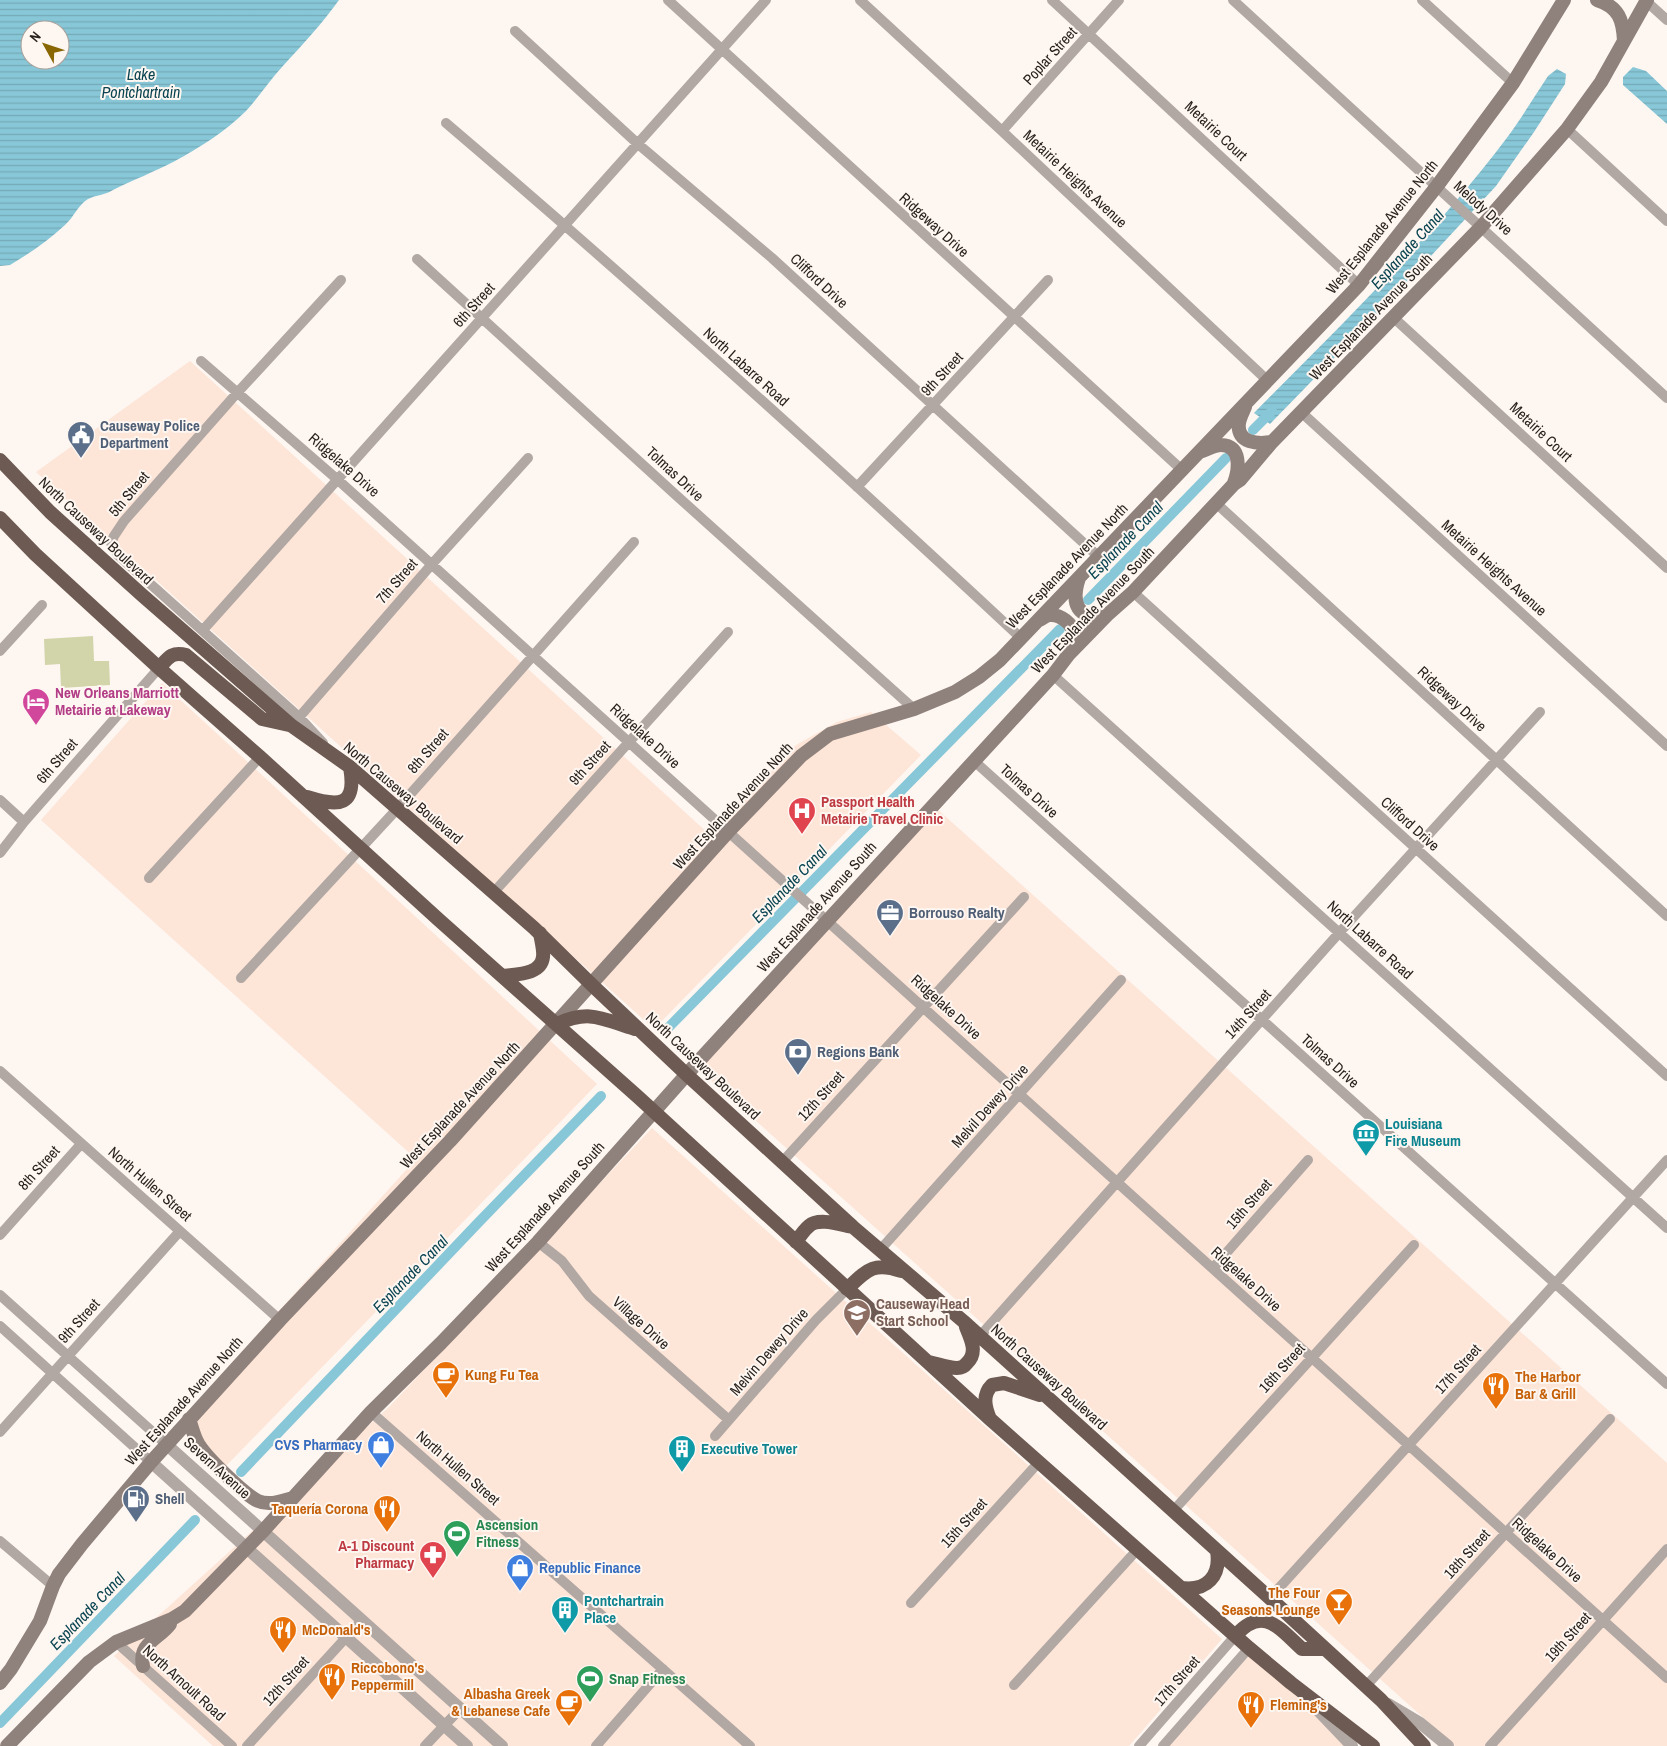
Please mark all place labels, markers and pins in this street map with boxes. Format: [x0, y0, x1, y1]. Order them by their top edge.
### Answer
place label: Causeway Police Department [100, 415, 200, 453]
public building icon: Causeway Police Department [66, 420, 96, 459]
place label: New Orleans Marriott Metairie at Lakeway [55, 682, 179, 720]
hotel icon: New Orleans Marriott Metairie at Lakeway [21, 687, 51, 726]
place label: Passport Health Metairie Travel Clinic [821, 791, 944, 829]
hospital icon: Passport Health Metairie Travel Clinic [787, 796, 817, 835]
office icon: Borrouso Realty [875, 898, 905, 937]
place label: Borrouso Realty [909, 902, 1005, 923]
bank icon: Regions Bank [783, 1037, 813, 1076]
place label: Regions Bank [817, 1041, 899, 1062]
place label: Louisiana Fire Museum [1385, 1113, 1461, 1151]
museum icon: Louisiana Fire Museum [1351, 1118, 1381, 1157]
place label: Causeway Head Start School [876, 1293, 970, 1331]
school or university icon: Causeway Head Start School [842, 1298, 872, 1337]
cafe icon: Kung Fu Tea [431, 1360, 461, 1399]
place label: Kung Fu Tea [465, 1364, 539, 1385]
place label: The Harbor Bar & Grill [1515, 1366, 1581, 1404]
restaurant icon: The Harbor Bar & Grill [1481, 1371, 1511, 1410]
shop icon: CVS Pharmacy [366, 1430, 396, 1469]
place label: CVS Pharmacy [274, 1434, 362, 1455]
building icon: Executive Tower [667, 1434, 697, 1473]
place label: Executive Tower [701, 1438, 797, 1459]
fuel station icon: Shell [121, 1484, 151, 1523]
place label: Shell [155, 1488, 184, 1509]
restaurant icon: Taquería Corona [372, 1494, 402, 1533]
place label: Taquería Corona [271, 1498, 368, 1519]
place label: Ascension Fitness [476, 1514, 538, 1552]
sports icon: Ascension Fitness [442, 1519, 472, 1558]
place label: A-1 Discount Pharmacy [338, 1535, 414, 1573]
pharmacy icon: A-1 Discount Pharmacy [418, 1540, 448, 1579]
shop icon: Republic Finance [505, 1553, 535, 1592]
place label: Republic Finance [539, 1557, 641, 1578]
place label: The Four Seasons Lounge [1222, 1582, 1320, 1620]
bar icon: The Four Seasons Lounge [1324, 1587, 1354, 1626]
place label: Pontchartrain Place [584, 1590, 664, 1628]
building icon: Pontchartrain Place [550, 1595, 580, 1634]
restaurant icon: McDonald's [268, 1615, 298, 1654]
place label: McDonald's [302, 1619, 371, 1640]
place label: Riccobono's Peppermill [351, 1657, 424, 1695]
restaurant icon: Riccobono's Peppermill [317, 1662, 347, 1701]
sports icon: Snap Fitness [575, 1664, 605, 1703]
place label: Snap Fitness [609, 1668, 686, 1689]
place label: Albasha Greek & Lebanese Cafe [451, 1683, 550, 1721]
cafe icon: Albasha Greek & Lebanese Cafe [554, 1688, 584, 1727]
restaurant icon: Fleming's [1236, 1690, 1266, 1729]
place label: Fleming's [1270, 1694, 1327, 1715]

